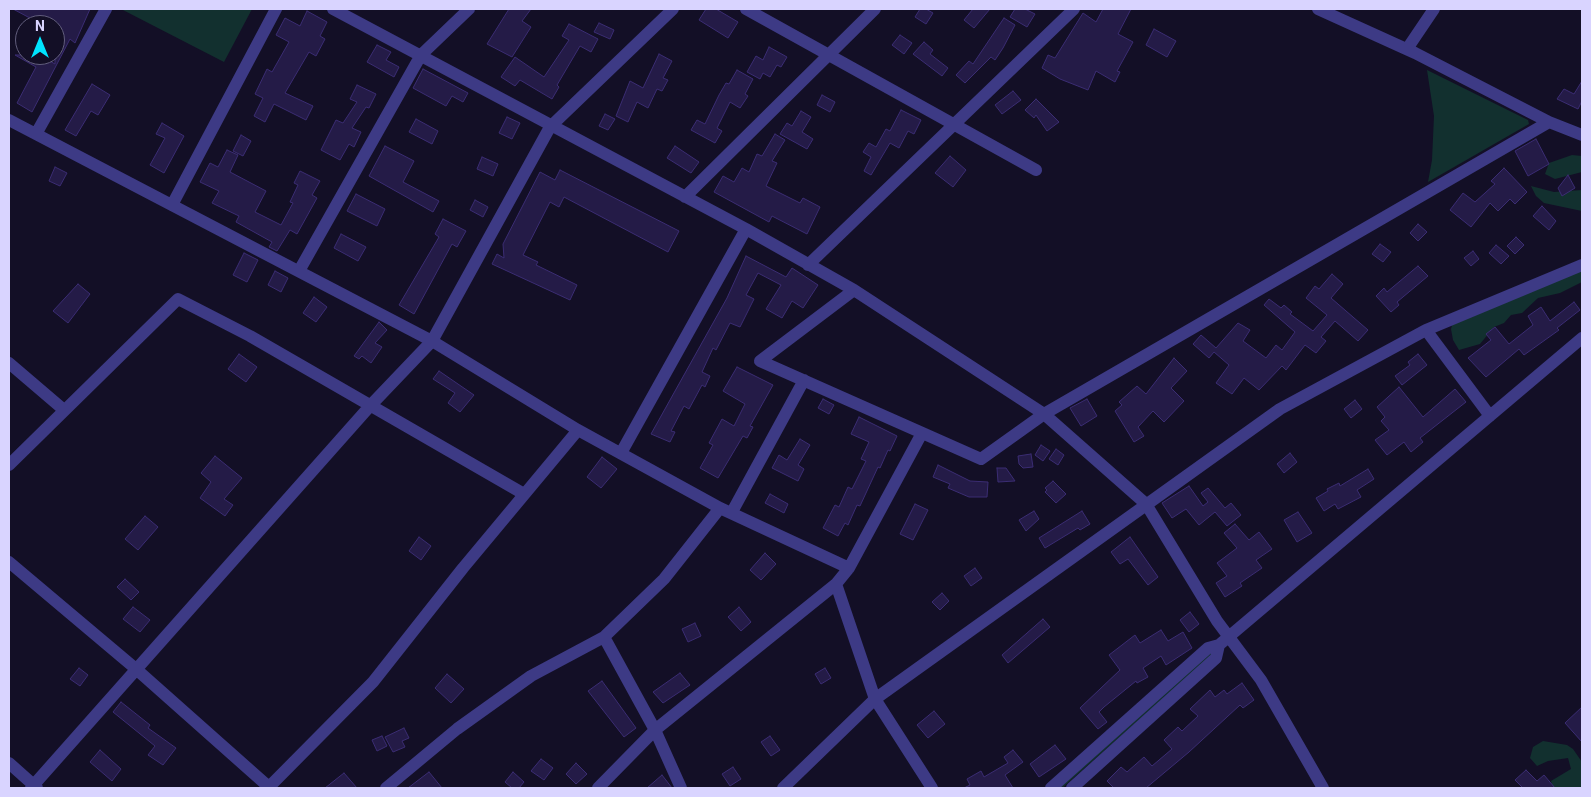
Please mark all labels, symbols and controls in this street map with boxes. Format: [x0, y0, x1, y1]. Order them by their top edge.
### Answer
north arrow [15, 15, 65, 65]
text: N [35, 18, 45, 34]

